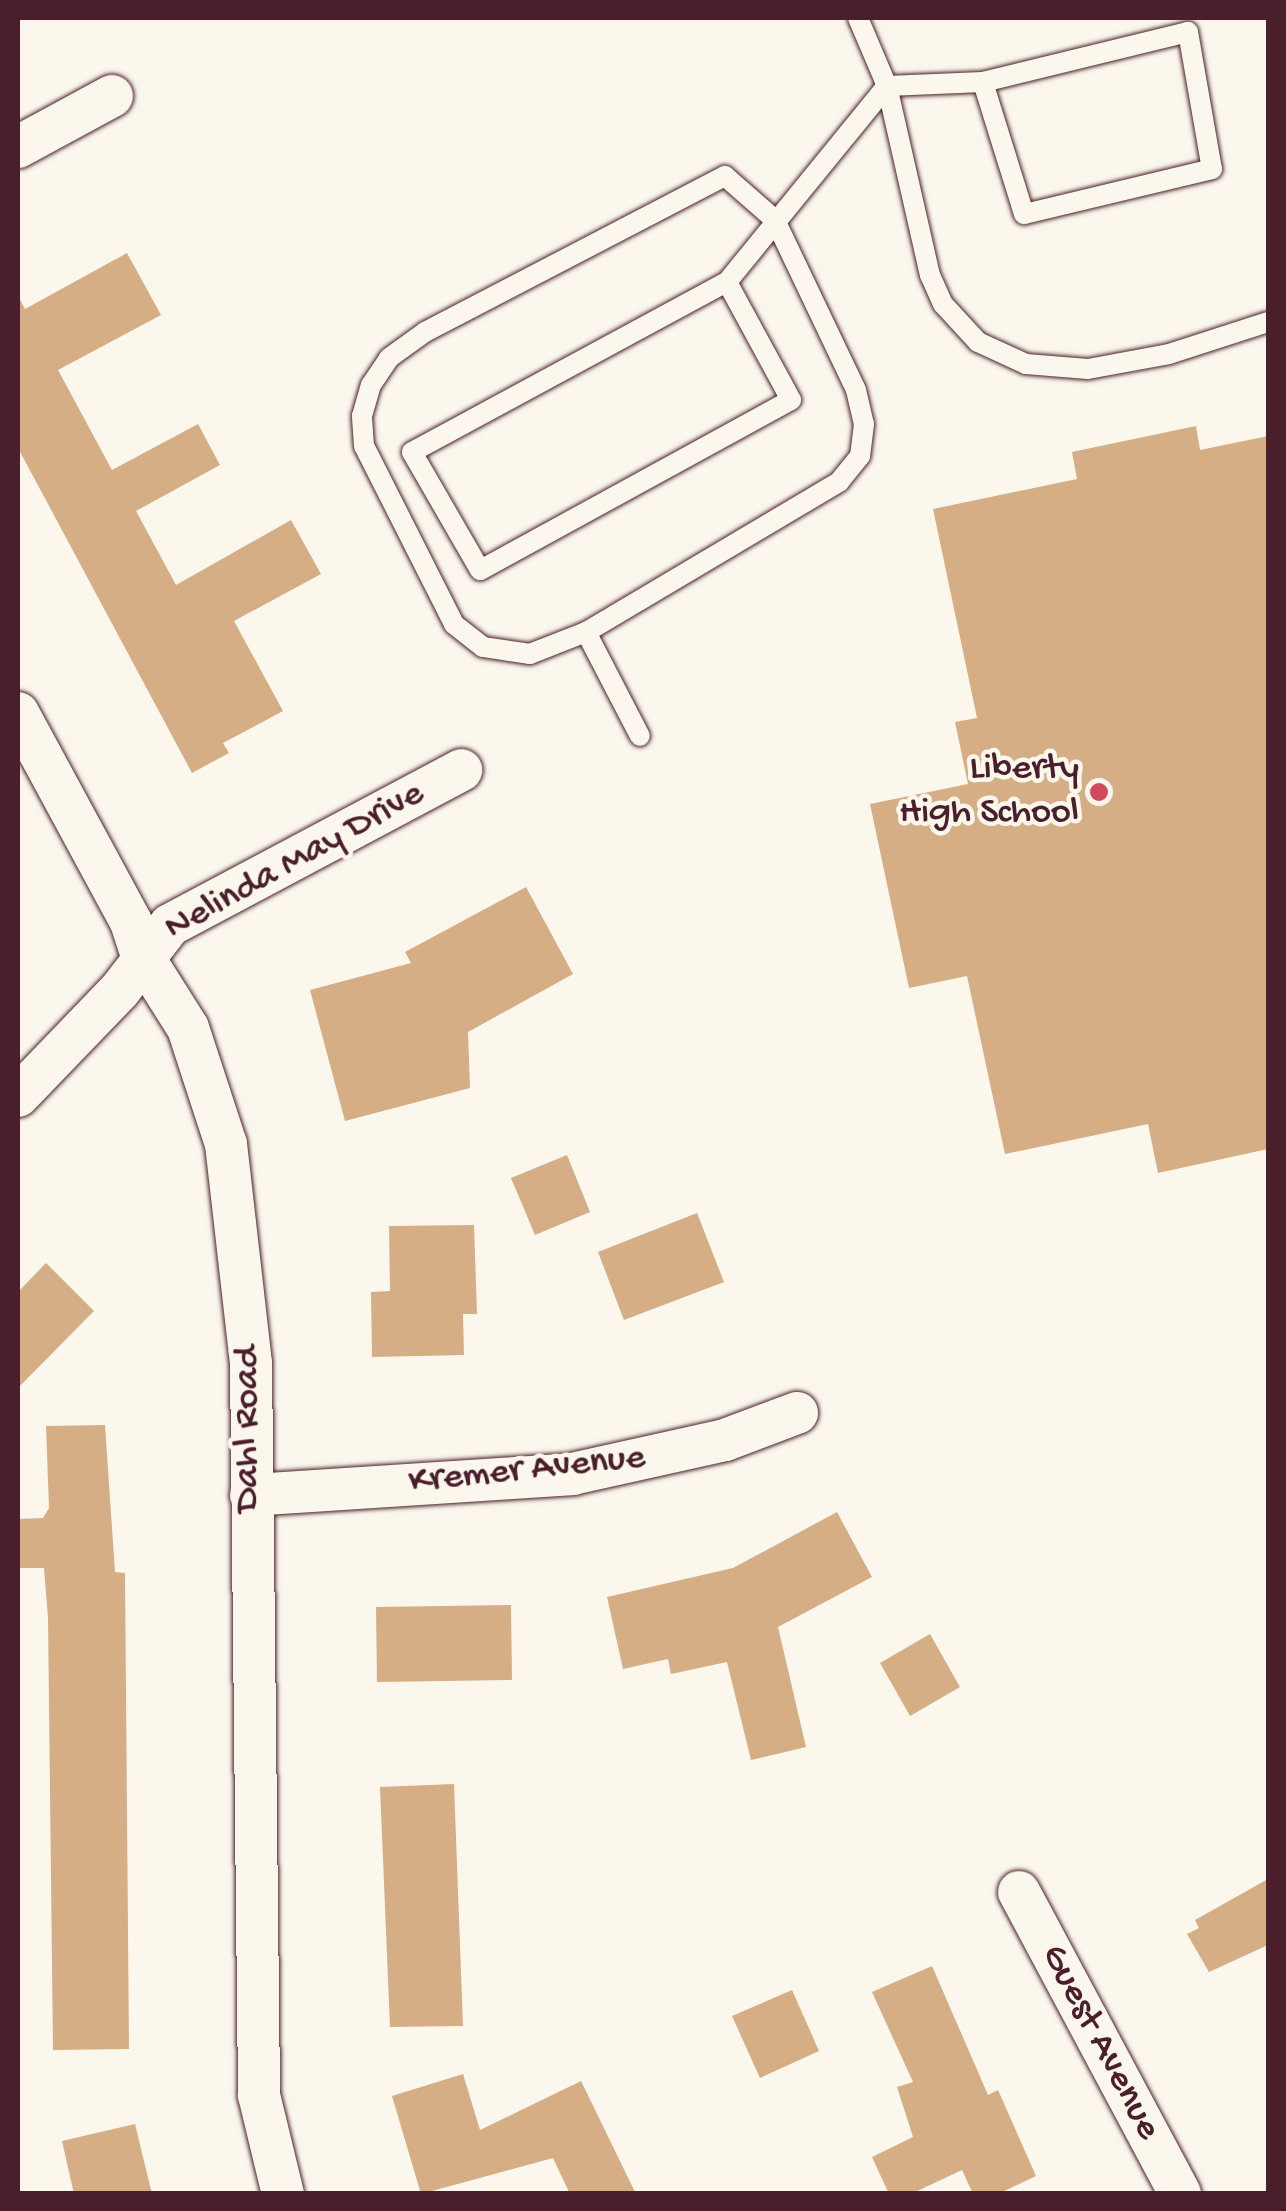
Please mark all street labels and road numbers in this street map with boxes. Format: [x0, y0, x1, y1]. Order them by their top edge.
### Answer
street label: Nelinda May Drive [157, 772, 433, 952]
street label: Dahl Road [226, 1346, 272, 1512]
street label: Kremer Avenue [407, 1436, 647, 1506]
street label: Guest Avenue [1029, 1938, 1169, 2148]

